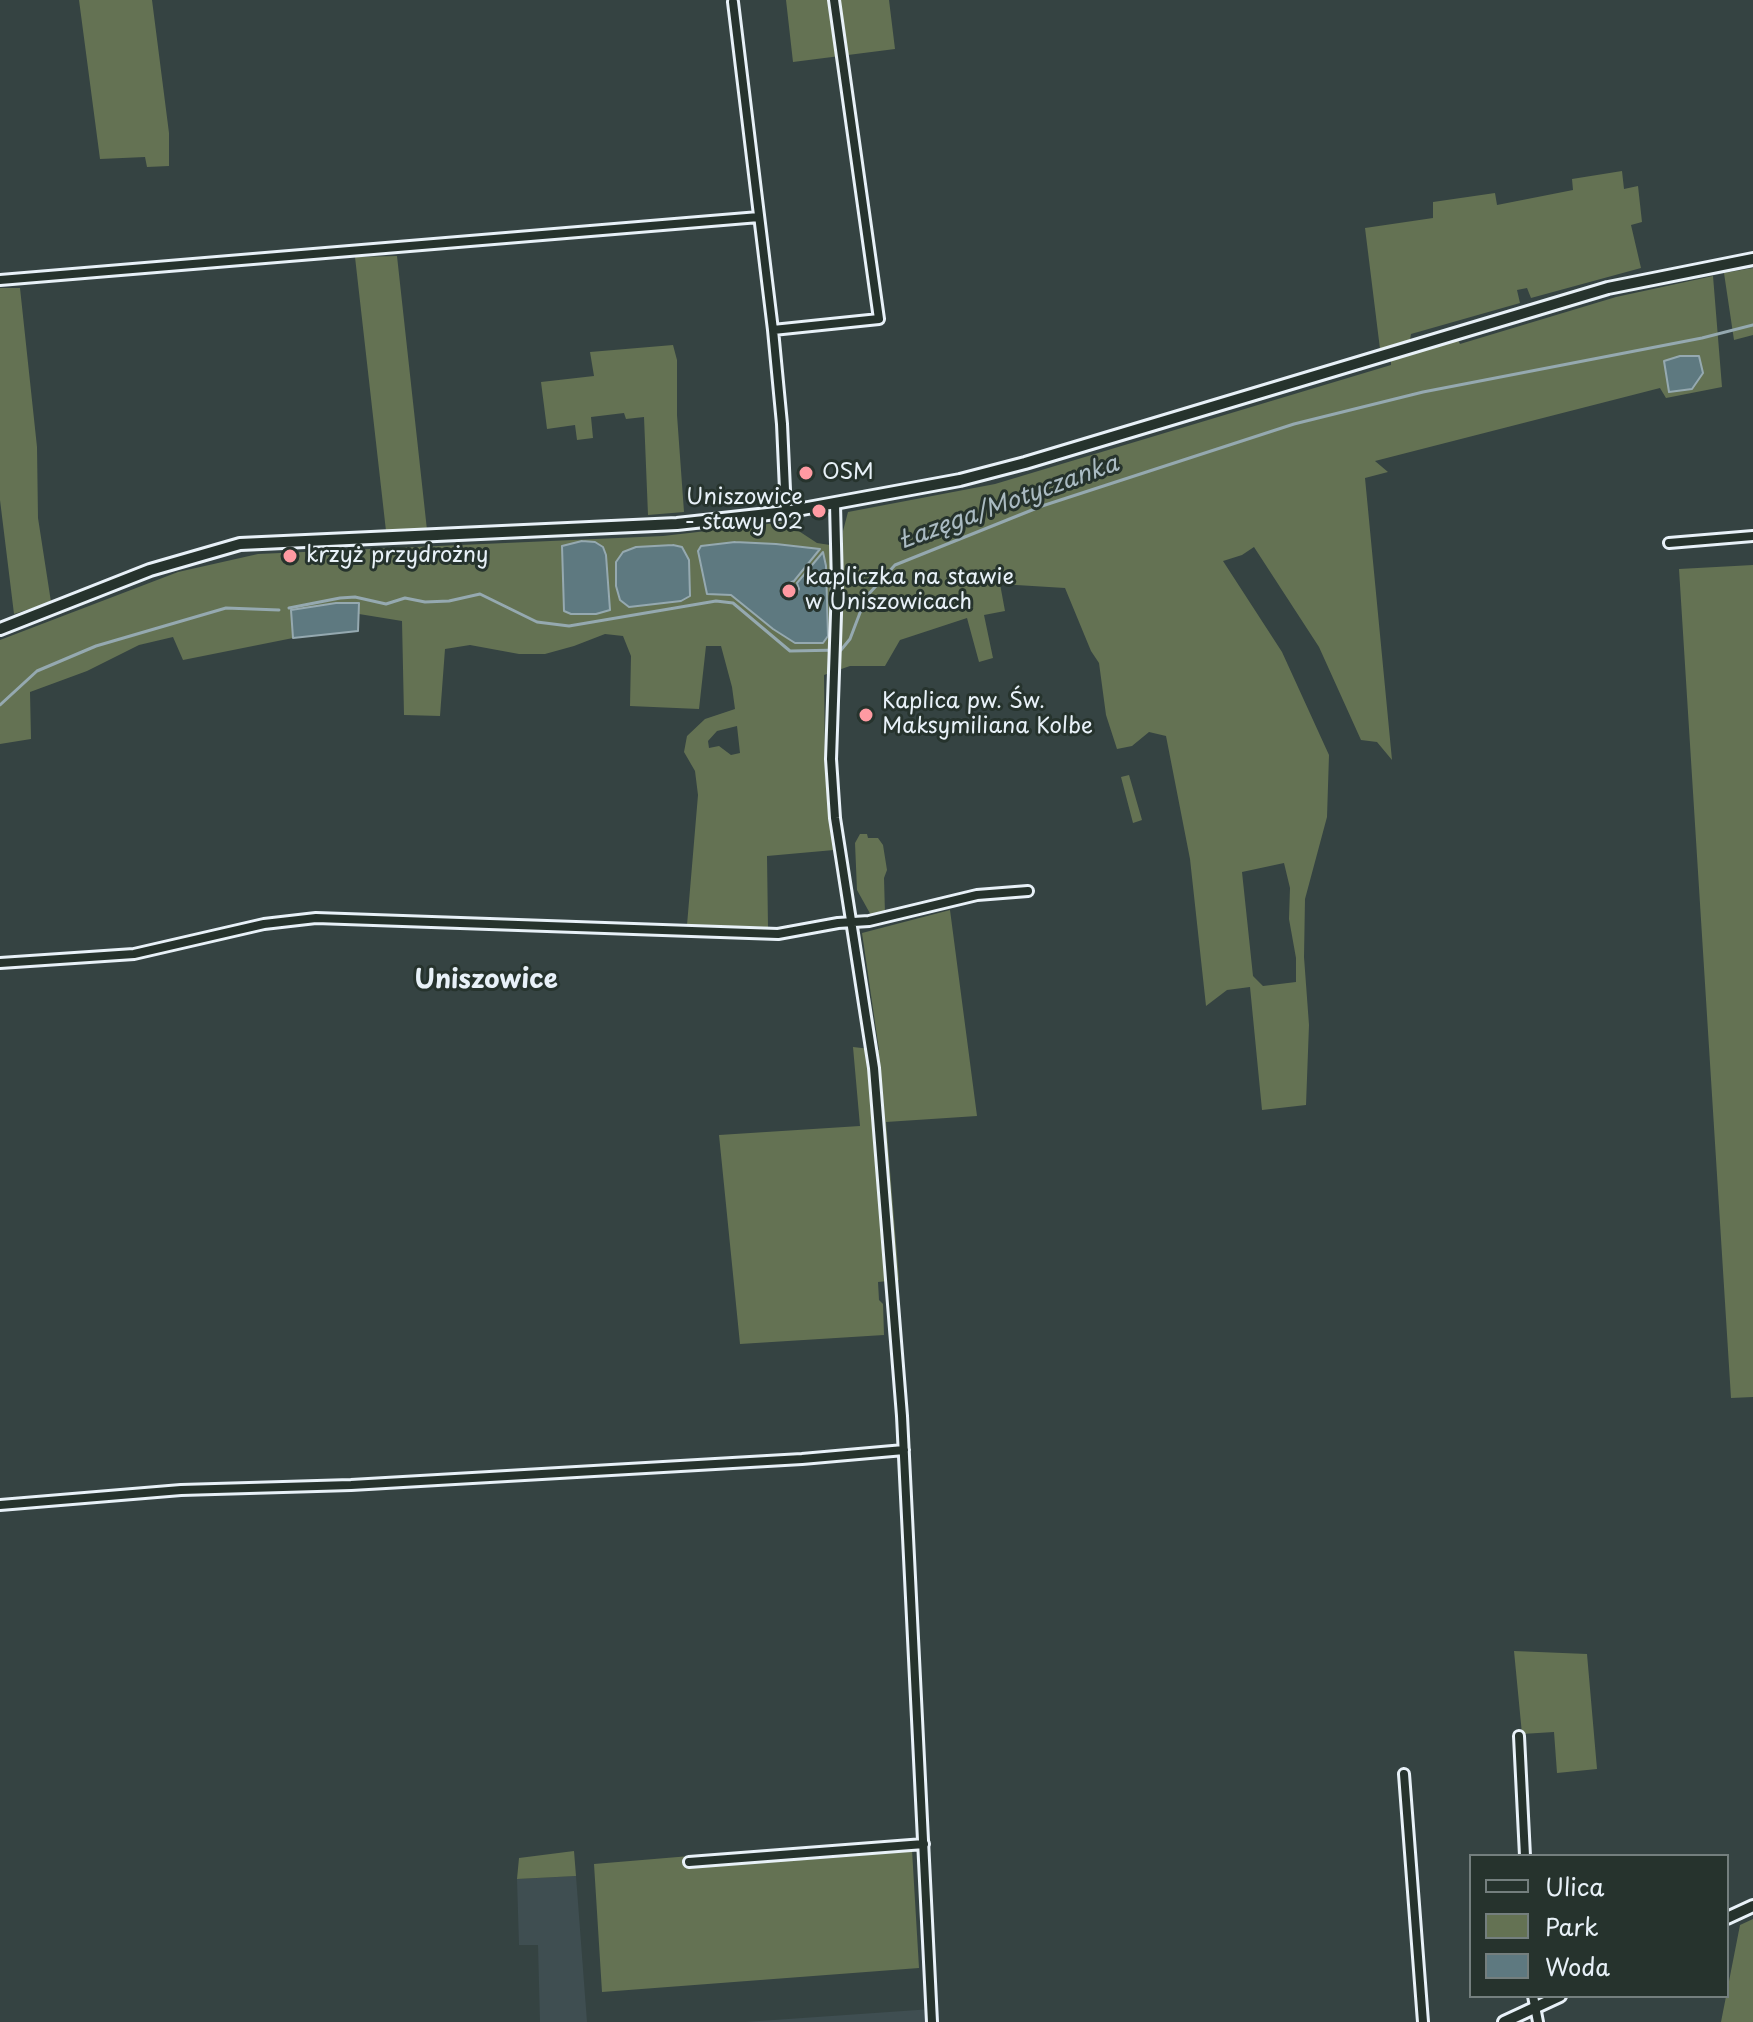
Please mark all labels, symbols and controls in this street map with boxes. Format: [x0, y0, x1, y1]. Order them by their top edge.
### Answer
water label: Łazęga/Motyczanka [895, 450, 1123, 556]
place label: OSM [822, 460, 874, 486]
marker: OSM [797, 464, 815, 482]
place label: Uniszowice - stawy 02 [685, 485, 803, 536]
marker: Uniszowice - stawy 02 [810, 502, 828, 520]
place label: krzyż przydrożny [306, 543, 488, 569]
marker: krzyż przydrożny [281, 547, 299, 565]
place label: kapliczka na stawie w Uniszowicach [805, 565, 1014, 616]
marker: kapliczka na stawie w Uniszowicach [780, 582, 798, 600]
place label: Kaplica pw. Św. Maksymiliana Kolbe [882, 689, 1093, 740]
marker: Kaplica pw. Św. Maksymiliana Kolbe [857, 706, 875, 724]
district label: Uniszowice [414, 965, 558, 997]
legend [1469, 1854, 1729, 1998]
text: Ulica [1545, 1868, 1604, 1904]
text: Park [1545, 1908, 1599, 1944]
text: Woda [1545, 1948, 1610, 1984]

